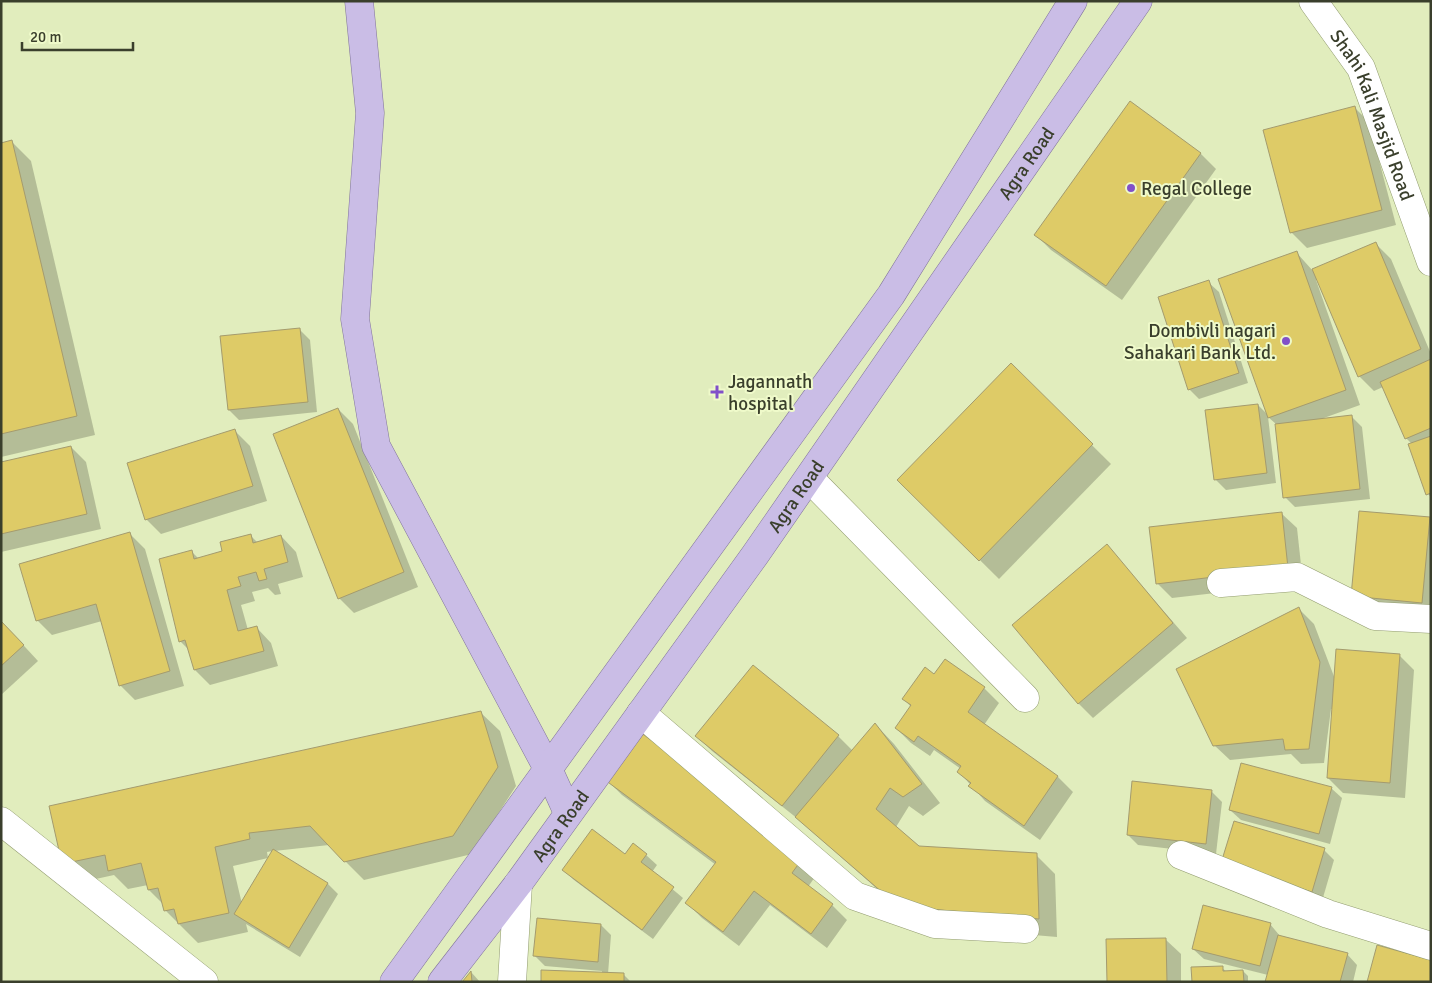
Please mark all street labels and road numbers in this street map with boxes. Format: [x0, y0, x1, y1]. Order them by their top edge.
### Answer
street label: Shahi Kali Masjid Road [1324, 25, 1419, 204]
street label: Agra Road [993, 123, 1060, 205]
street label: Agra Road [763, 456, 830, 538]
street label: Agra Road [527, 786, 595, 867]

